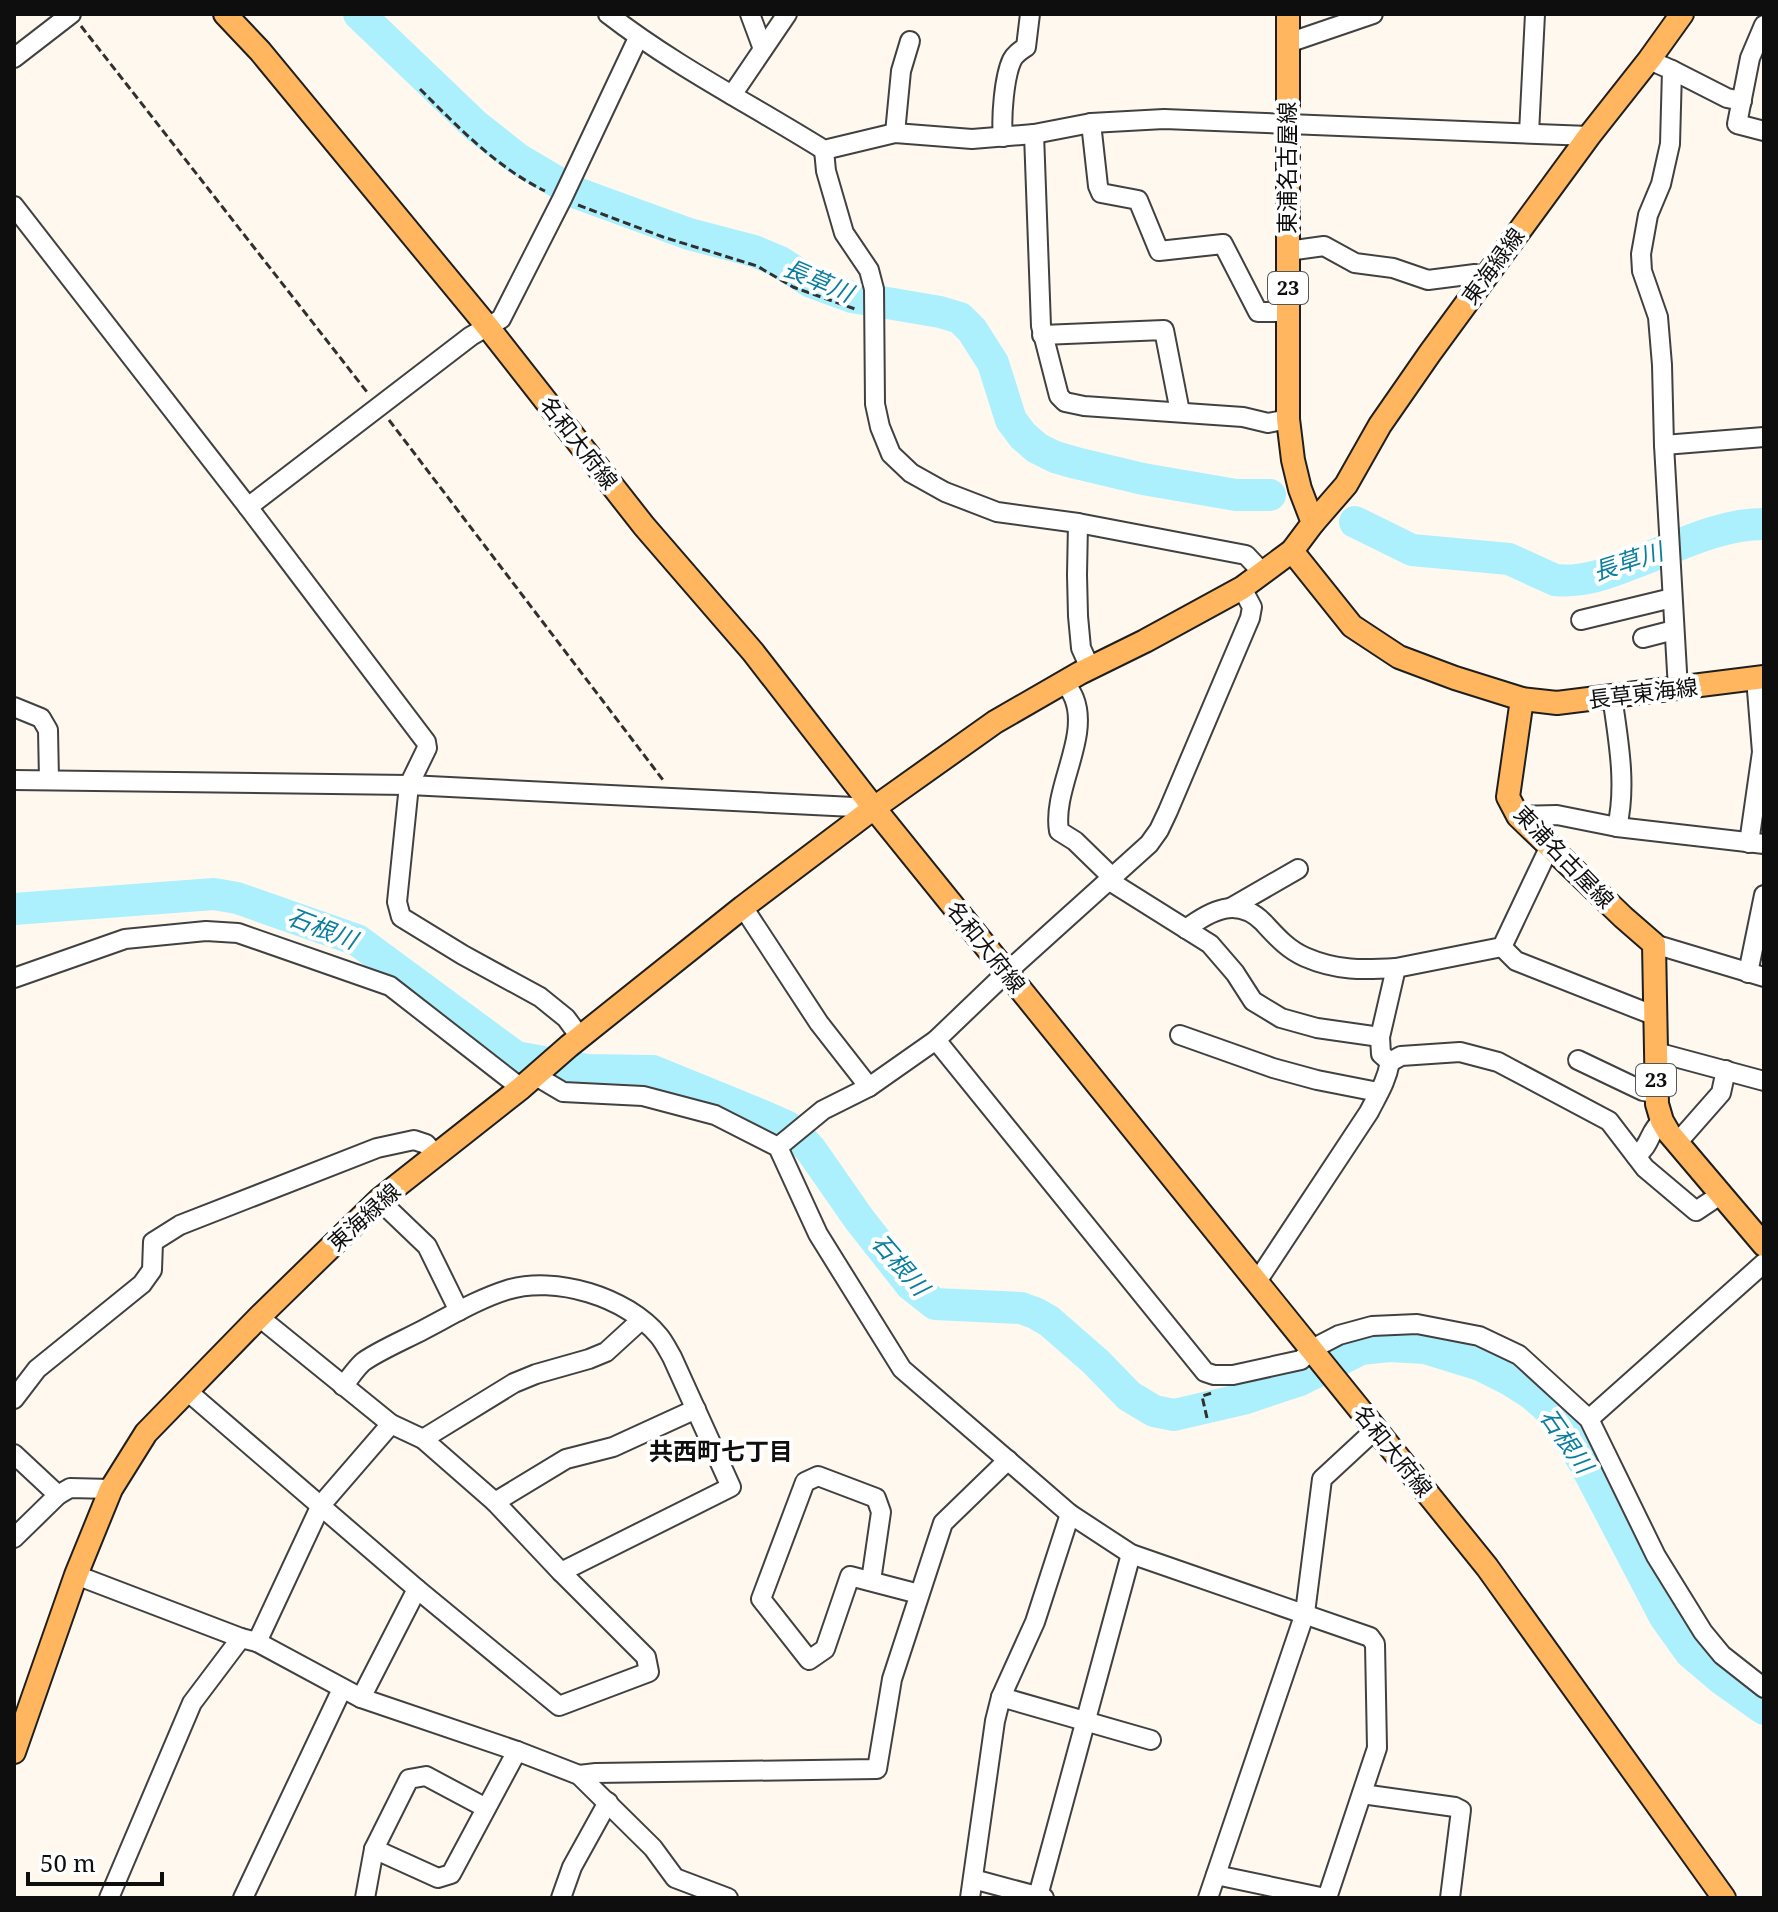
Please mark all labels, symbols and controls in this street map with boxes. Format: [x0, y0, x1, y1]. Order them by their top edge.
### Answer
street label: 東浦名古屋線 [1271, 102, 1301, 234]
street label: 東海緑線 [1454, 221, 1530, 310]
water label: 長草川 [779, 250, 861, 310]
road number: 23 [1268, 272, 1308, 304]
street label: 名和大府線 [534, 390, 625, 495]
water label: 長草川 [1588, 533, 1670, 587]
street label: 長草東海線 [1586, 670, 1699, 714]
street label: 東浦名古屋線 [1508, 798, 1621, 914]
street label: 名和大府線 [941, 894, 1033, 999]
water label: 石根川 [283, 899, 365, 957]
road number: 23 [1636, 1064, 1676, 1096]
street label: 東海緑線 [321, 1176, 406, 1257]
water label: 石根川 [865, 1226, 939, 1304]
street label: 名和大府線 [1348, 1398, 1440, 1503]
water label: 石根川 [1533, 1401, 1603, 1482]
district label: 共西町七丁目 [649, 1434, 793, 1467]
scale bar [28, 1836, 162, 1886]
text: 50 m [40, 1846, 96, 1879]

